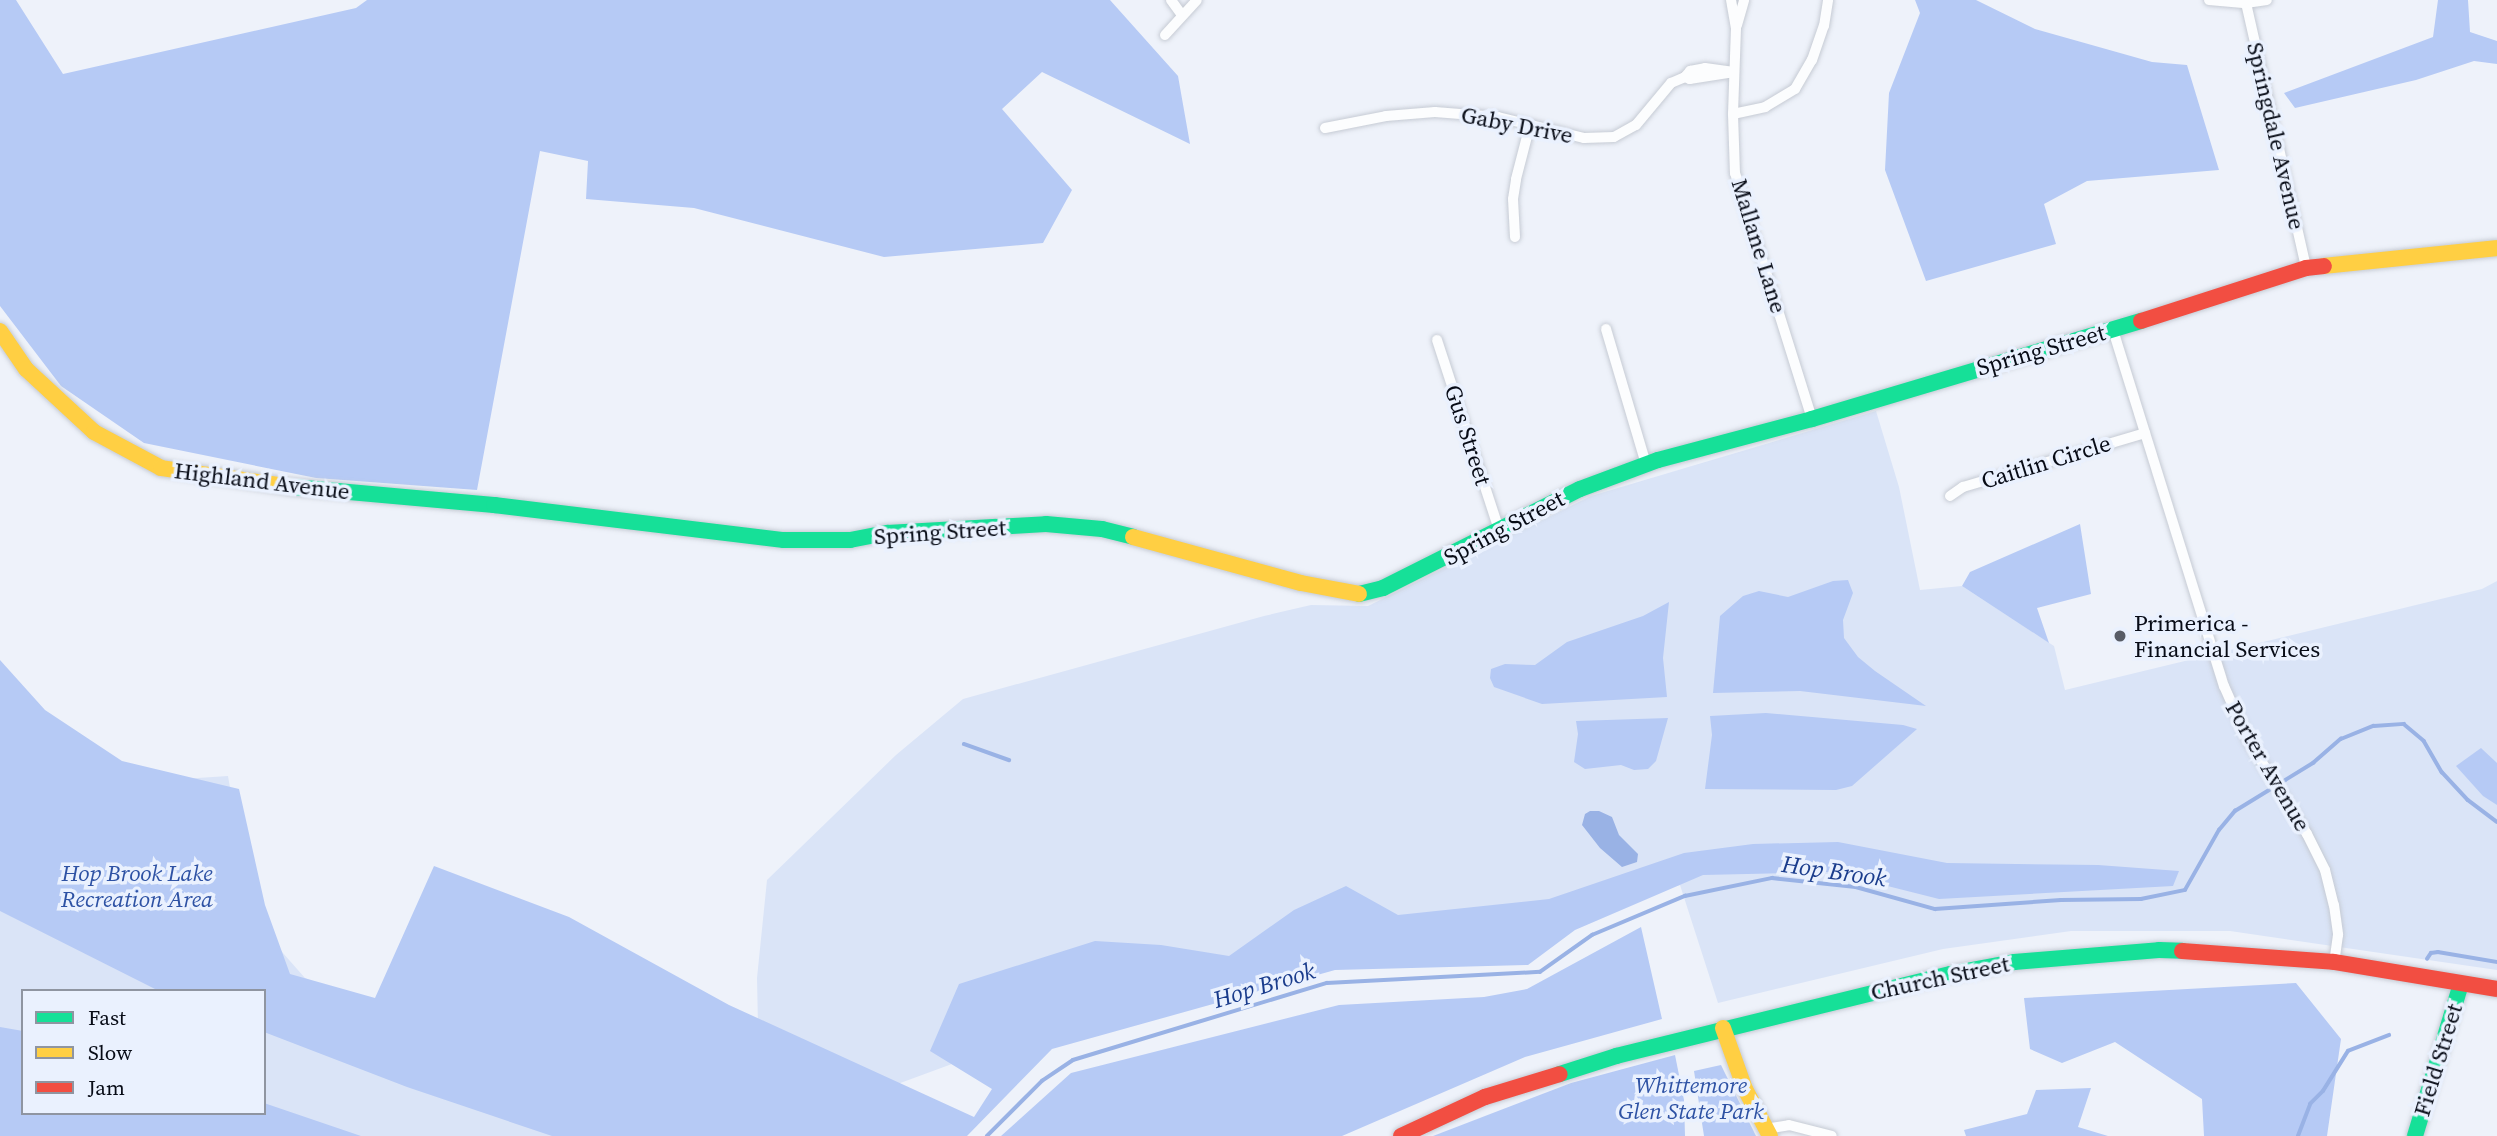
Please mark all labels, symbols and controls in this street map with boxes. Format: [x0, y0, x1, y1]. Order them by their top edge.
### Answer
street label: Springdale Avenue [2241, 40, 2311, 232]
street label: Gaby Drive [1459, 101, 1575, 149]
street label: Mallane Lane [1725, 175, 1793, 317]
street label: Spring Street [1974, 319, 2108, 381]
street label: Gus Street [1439, 381, 1497, 489]
street label: Caitlin Circle [1978, 429, 2114, 495]
street label: Highland Avenue [173, 457, 351, 505]
street label: Spring Street [1439, 485, 1569, 571]
street label: Spring Street [873, 514, 1007, 550]
place label: Primerica - Financial Services [2134, 609, 2320, 663]
marker: Primerica - Financial Services [2112, 628, 2128, 644]
street label: Porter Avenue [2220, 696, 2316, 836]
water label: Hop Brook [1780, 849, 1888, 893]
park label: Hop Brook Lake Recreation Area [61, 859, 213, 913]
street label: Church Street [1868, 950, 2012, 1006]
water label: Hop Brook [1210, 956, 1318, 1014]
legend [21, 989, 266, 1115]
street label: Field Street [2408, 1000, 2468, 1120]
text: Fast [88, 1003, 126, 1032]
text: Slow [88, 1038, 132, 1067]
park label: Whittemore Glen State Park [1618, 1071, 1764, 1125]
text: Jam [88, 1073, 125, 1102]

